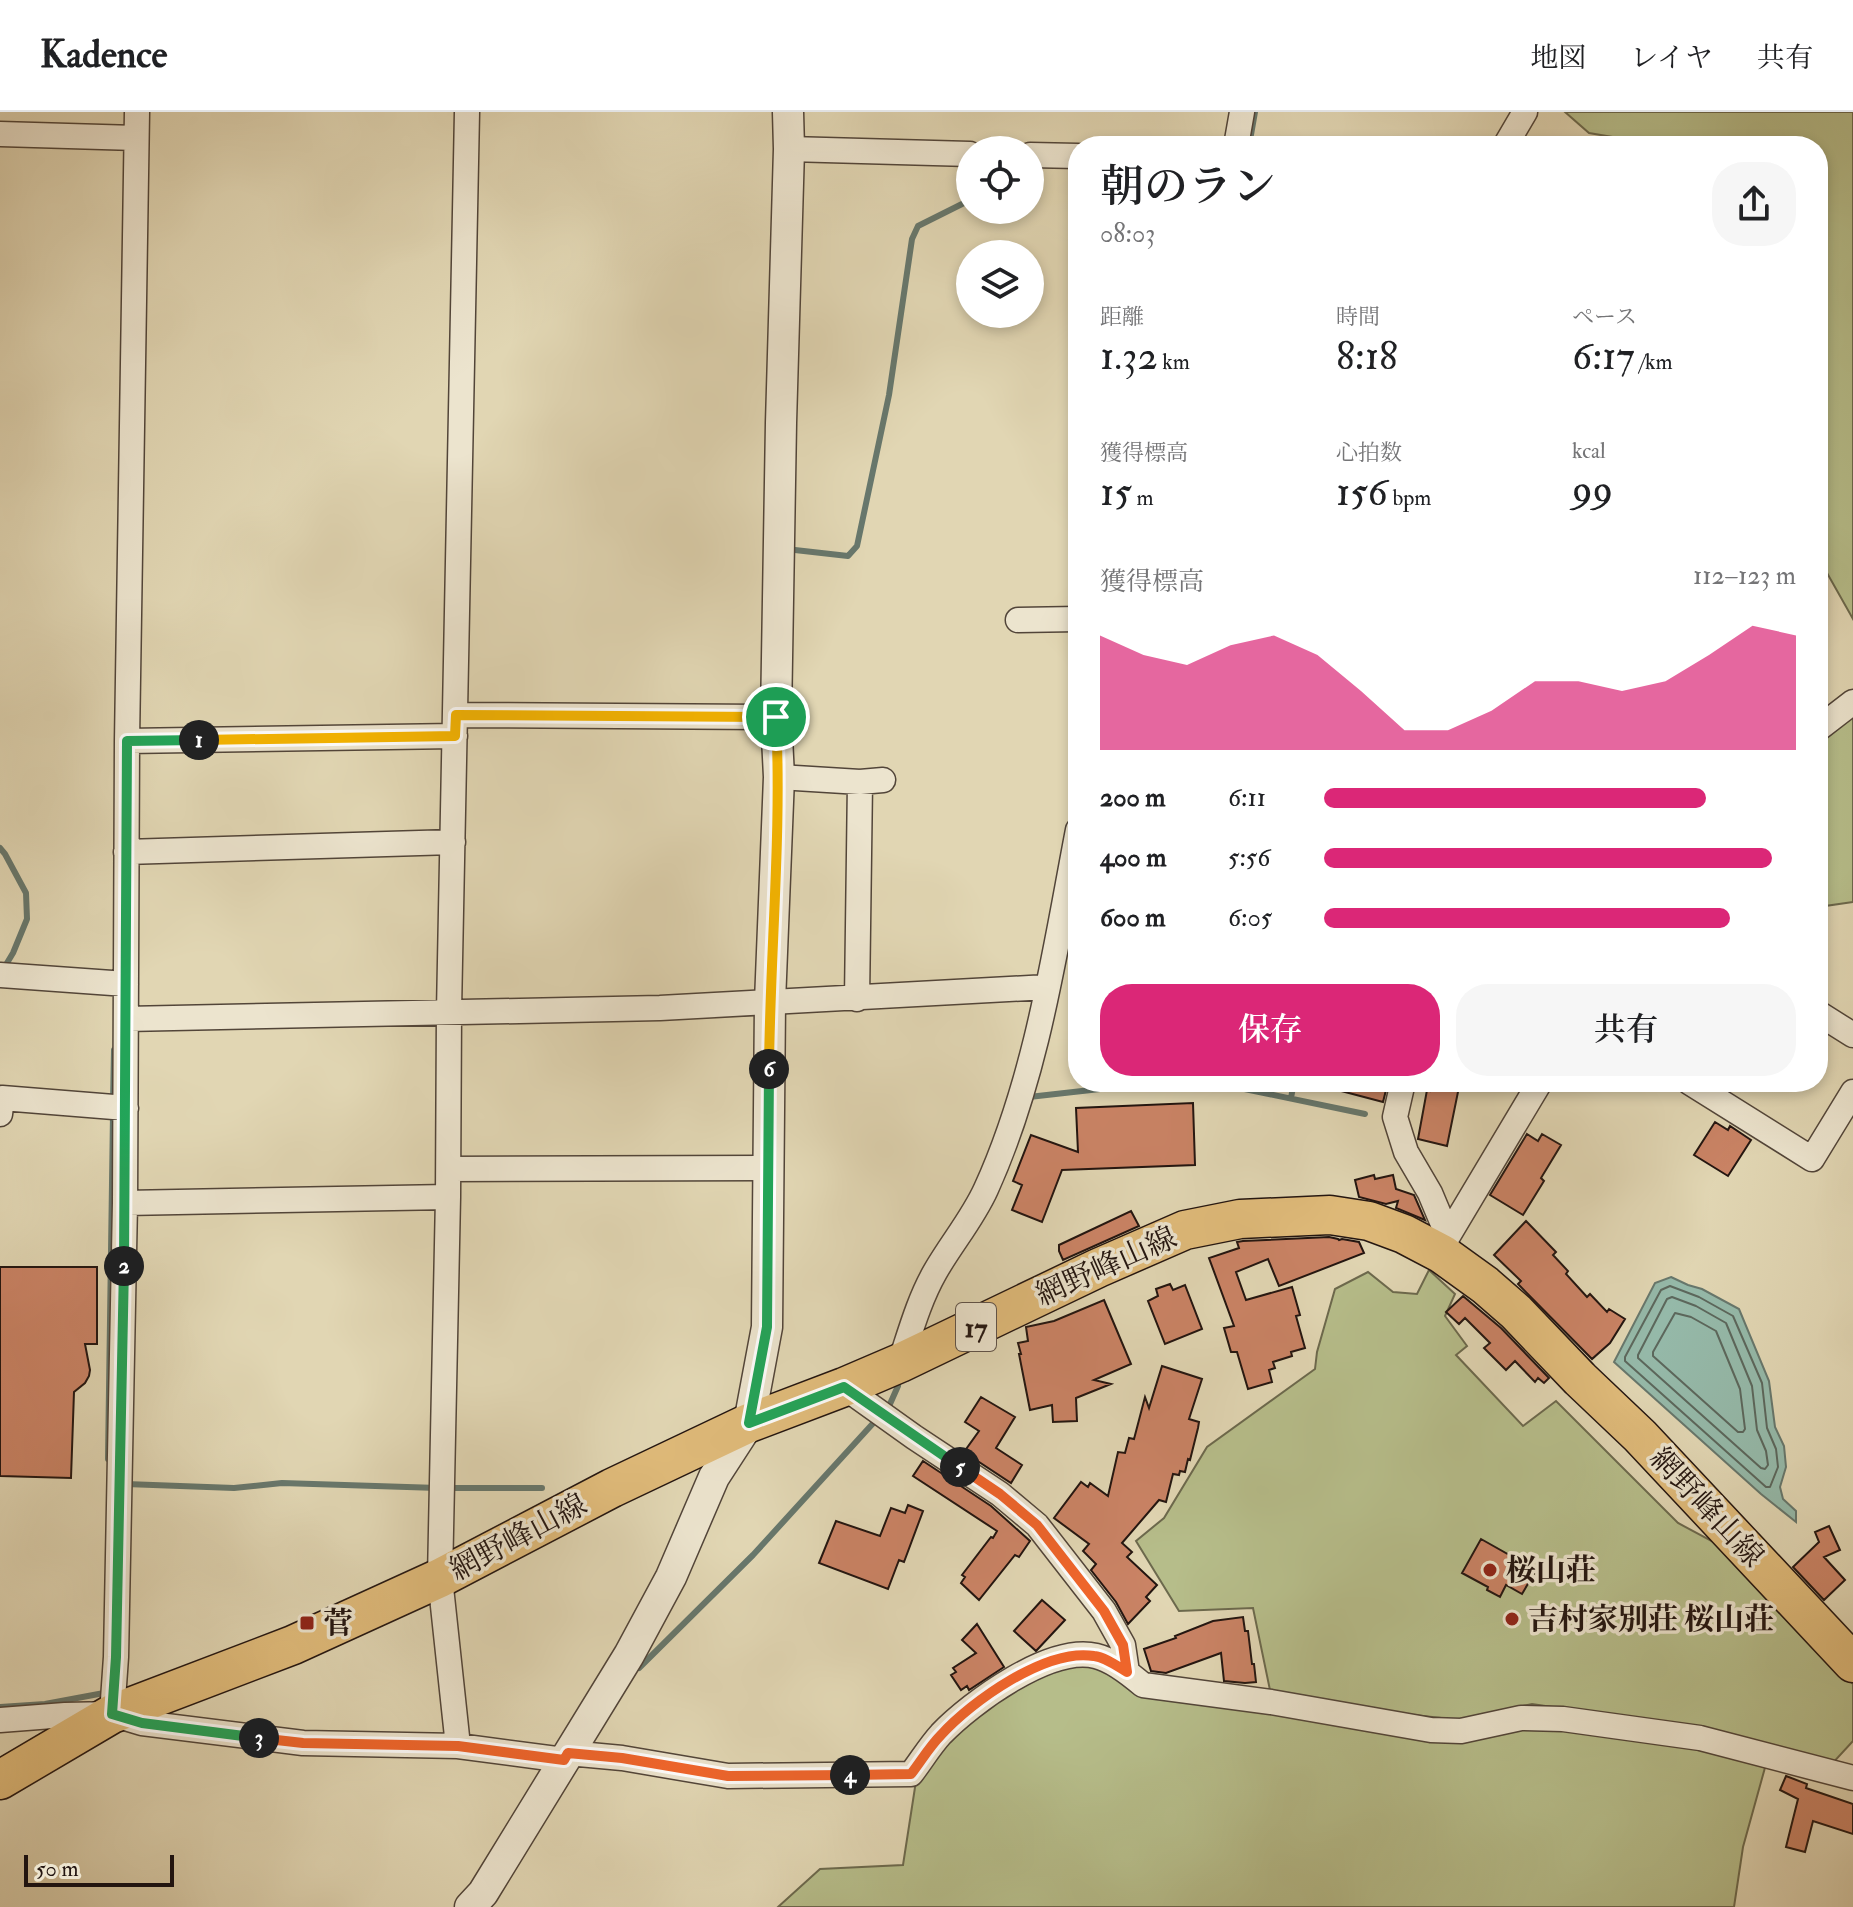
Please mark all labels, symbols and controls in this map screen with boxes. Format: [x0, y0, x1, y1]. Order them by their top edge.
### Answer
text: Kadence [40, 31, 167, 79]
text: 地図 [1530, 41, 1586, 76]
text: レイヤ [1630, 41, 1713, 76]
text: 共有 [1757, 41, 1813, 76]
map controls [956, 136, 1044, 328]
button: locate [956, 136, 1044, 224]
text: 朝のラン [1100, 160, 1276, 215]
button: share [1712, 162, 1796, 246]
text: 08:03 [1100, 218, 1155, 250]
button: layers [956, 240, 1044, 328]
text: 距離 [1100, 303, 1144, 331]
text: 時間 [1336, 303, 1380, 331]
text: ペース [1572, 303, 1637, 331]
text: 1.32 [1100, 331, 1158, 382]
text: 8:18 [1336, 331, 1398, 382]
text: 6:17 [1572, 331, 1635, 382]
text: km [1158, 348, 1190, 376]
text: /km [1635, 348, 1673, 376]
text: kcal [1572, 437, 1606, 465]
text: 獲得標高 [1100, 439, 1188, 467]
text: 心拍数 [1336, 439, 1402, 467]
text: 99 [1572, 465, 1613, 516]
text: 15 [1100, 467, 1132, 518]
text: 156 [1336, 467, 1388, 518]
text: m [1132, 484, 1153, 512]
text: bpm [1388, 484, 1431, 512]
text: 112–123 m [1693, 560, 1796, 592]
text: 獲得標高 [1100, 566, 1204, 598]
pin [742, 683, 810, 751]
icon: arrive [754, 695, 798, 739]
pin: 1 [179, 720, 219, 760]
text: 1 [195, 726, 203, 754]
text: 200 m [1100, 782, 1165, 814]
text: 6:11 [1228, 782, 1266, 814]
text: 400 m [1100, 842, 1166, 874]
text: 5:56 [1228, 842, 1270, 874]
text: 600 m [1100, 902, 1165, 934]
text: 6:05 [1228, 902, 1272, 934]
button: 保存 [1100, 984, 1440, 1076]
button: 共有 [1456, 984, 1796, 1076]
pin: 6 [749, 1049, 789, 1089]
text: 6 [763, 1055, 775, 1083]
street label: 網野峰山線 [1030, 1219, 1182, 1314]
pin: 2 [104, 1246, 144, 1286]
text: 2 [118, 1252, 130, 1280]
road number: 17 [956, 1303, 996, 1351]
street label: 網野峰山線 [1642, 1440, 1771, 1575]
pin: 5 [940, 1447, 980, 1487]
text: 5 [955, 1453, 965, 1481]
street label: 網野峰山線 [443, 1486, 593, 1589]
place label: 桜山荘 [1506, 1552, 1596, 1589]
marker: 桜山荘 [1481, 1561, 1499, 1579]
place label: 吉村家別荘 桜山荘 [1528, 1601, 1774, 1638]
place label: 菅 [323, 1605, 353, 1642]
marker: 吉村家別荘 桜山荘 [1503, 1610, 1521, 1628]
marker: 菅 [298, 1614, 316, 1632]
pin: 3 [239, 1718, 279, 1758]
text: 3 [255, 1724, 263, 1752]
pin: 4 [830, 1755, 870, 1795]
text: 4 [844, 1761, 856, 1789]
scale bar [24, 1851, 174, 1887]
text: 50 m [36, 1855, 78, 1883]

